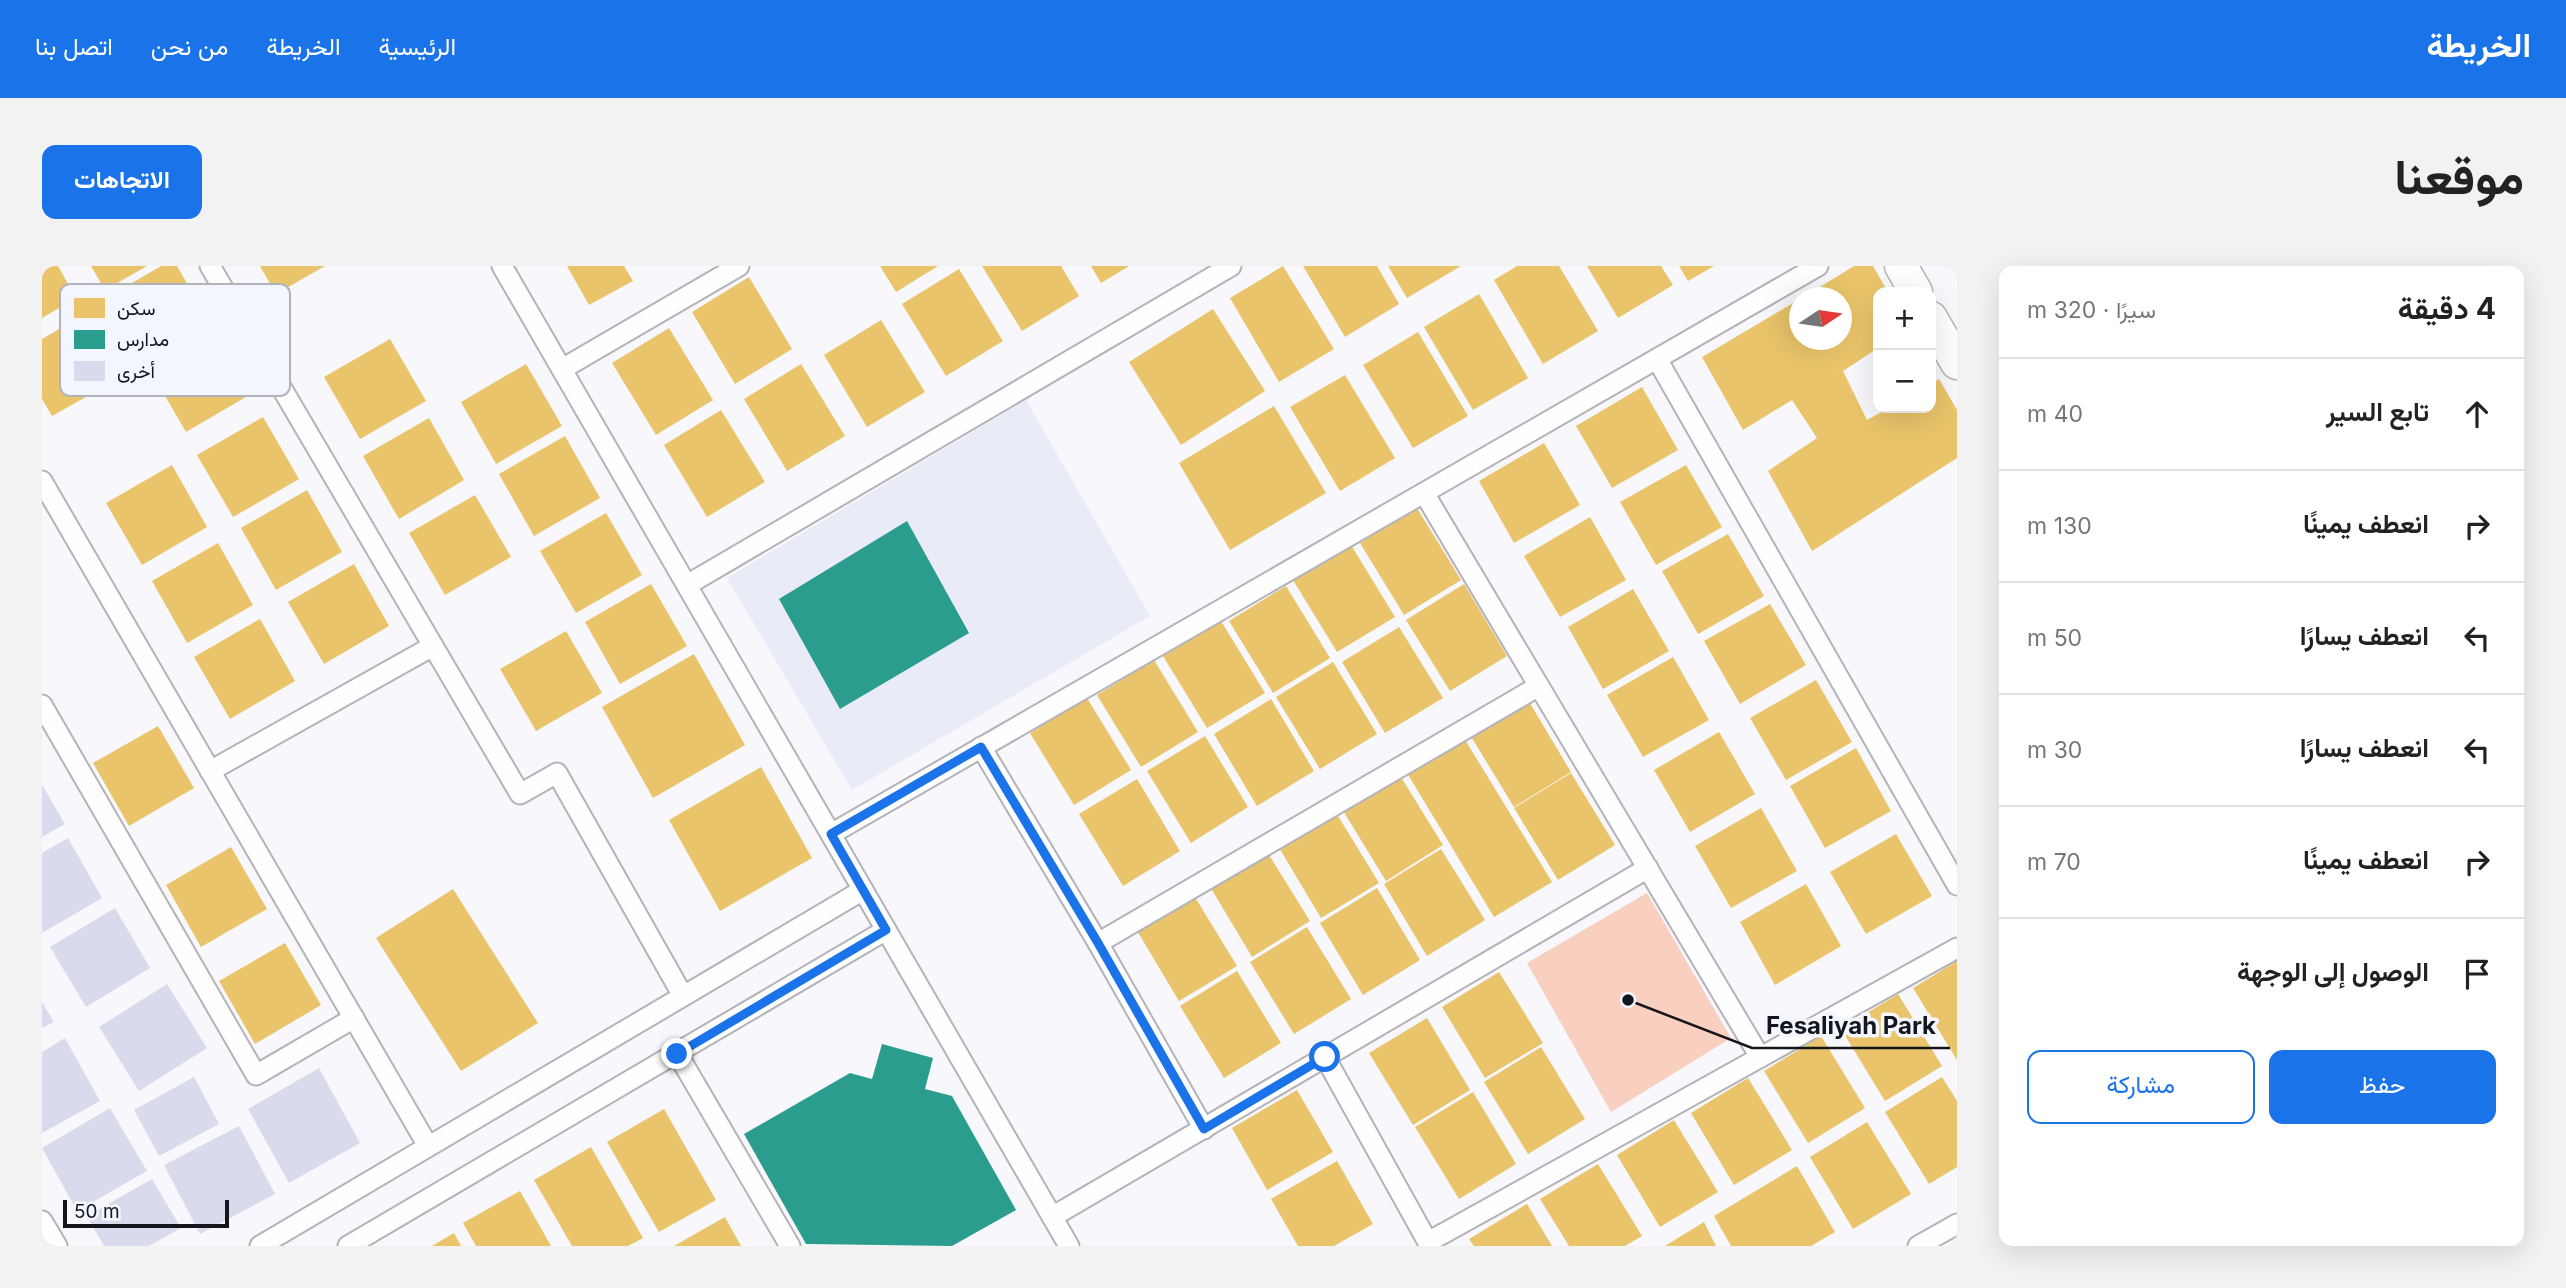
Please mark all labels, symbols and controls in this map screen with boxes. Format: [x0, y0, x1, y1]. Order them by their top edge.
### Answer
text: الخريطة [2427, 25, 2531, 65]
text: اتصل بنا [35, 32, 113, 61]
text: من نحن [151, 32, 228, 61]
text: الخريطة [266, 32, 340, 61]
text: الرئيسية [378, 32, 456, 61]
button: الاتجاهات [42, 145, 202, 219]
text: موقعنا [2394, 147, 2524, 206]
legend [60, 284, 290, 396]
north arrow [1789, 287, 1852, 350]
map controls [1873, 287, 1936, 413]
button: + [1873, 287, 1936, 350]
text: 4 دقيقة [2398, 290, 2496, 326]
text: سيرًا · 320 m [2027, 296, 2156, 324]
text: سكن [117, 297, 155, 320]
text: مدارس [117, 328, 169, 351]
button: − [1873, 350, 1936, 413]
text: أخرى [117, 360, 155, 383]
icon: ahead [2458, 395, 2496, 433]
text: تابع السير [2326, 396, 2429, 427]
text: 40 m [2027, 400, 2083, 428]
icon: right [2458, 507, 2496, 545]
text: انعطف يمينًا [2303, 508, 2429, 539]
text: 130 m [2027, 512, 2092, 540]
icon: left [2458, 619, 2496, 657]
text: انعطف يسارًا [2300, 620, 2429, 651]
text: 50 m [2027, 624, 2082, 652]
icon: left [2458, 731, 2496, 769]
text: انعطف يسارًا [2300, 732, 2429, 763]
text: 30 m [2027, 736, 2082, 764]
icon: right [2458, 843, 2496, 881]
text: انعطف يمينًا [2303, 844, 2429, 875]
text: 70 m [2027, 848, 2081, 876]
icon: arrive [2458, 955, 2496, 993]
text: الوصول إلى الوجهة [2237, 956, 2429, 987]
callout: Fesaliyah Park [1752, 1003, 1950, 1048]
text: Fesaliyah Park [1766, 1011, 1936, 1040]
route end [661, 1038, 692, 1069]
route start [1309, 1041, 1340, 1072]
button: مشاركة [2027, 1050, 2255, 1124]
button: حفظ [2269, 1050, 2496, 1124]
scale bar [63, 1197, 229, 1229]
text: 50 m [74, 1200, 120, 1223]

